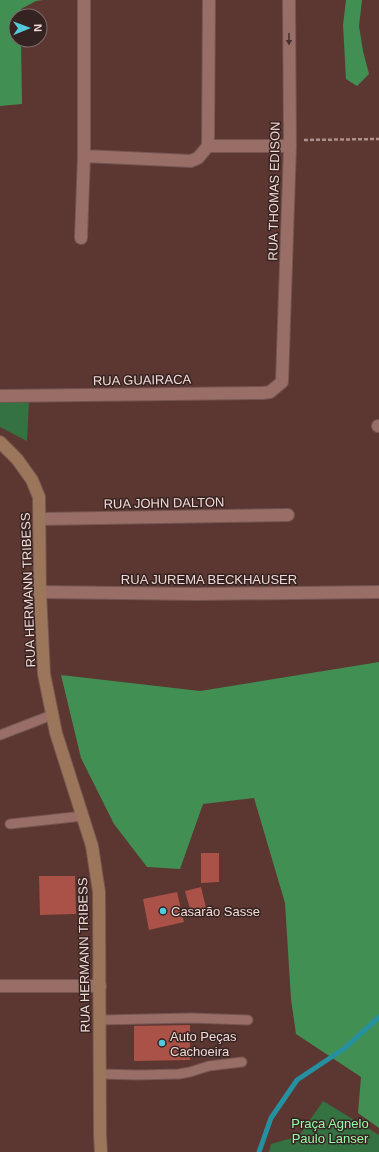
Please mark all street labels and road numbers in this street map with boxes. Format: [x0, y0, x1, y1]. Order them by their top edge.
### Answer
street label: RUA THOMAS EDISON [265, 121, 283, 261]
street label: RUA GUAIRACA [93, 372, 192, 388]
street label: RUA JOHN DALTON [103, 494, 225, 512]
street label: RUA HERMANN TRIBESS [18, 512, 38, 668]
street label: RUA JUREMA BECKHAUSER [121, 572, 297, 587]
street label: RUA HERMANN TRIBESS [75, 877, 93, 1033]

